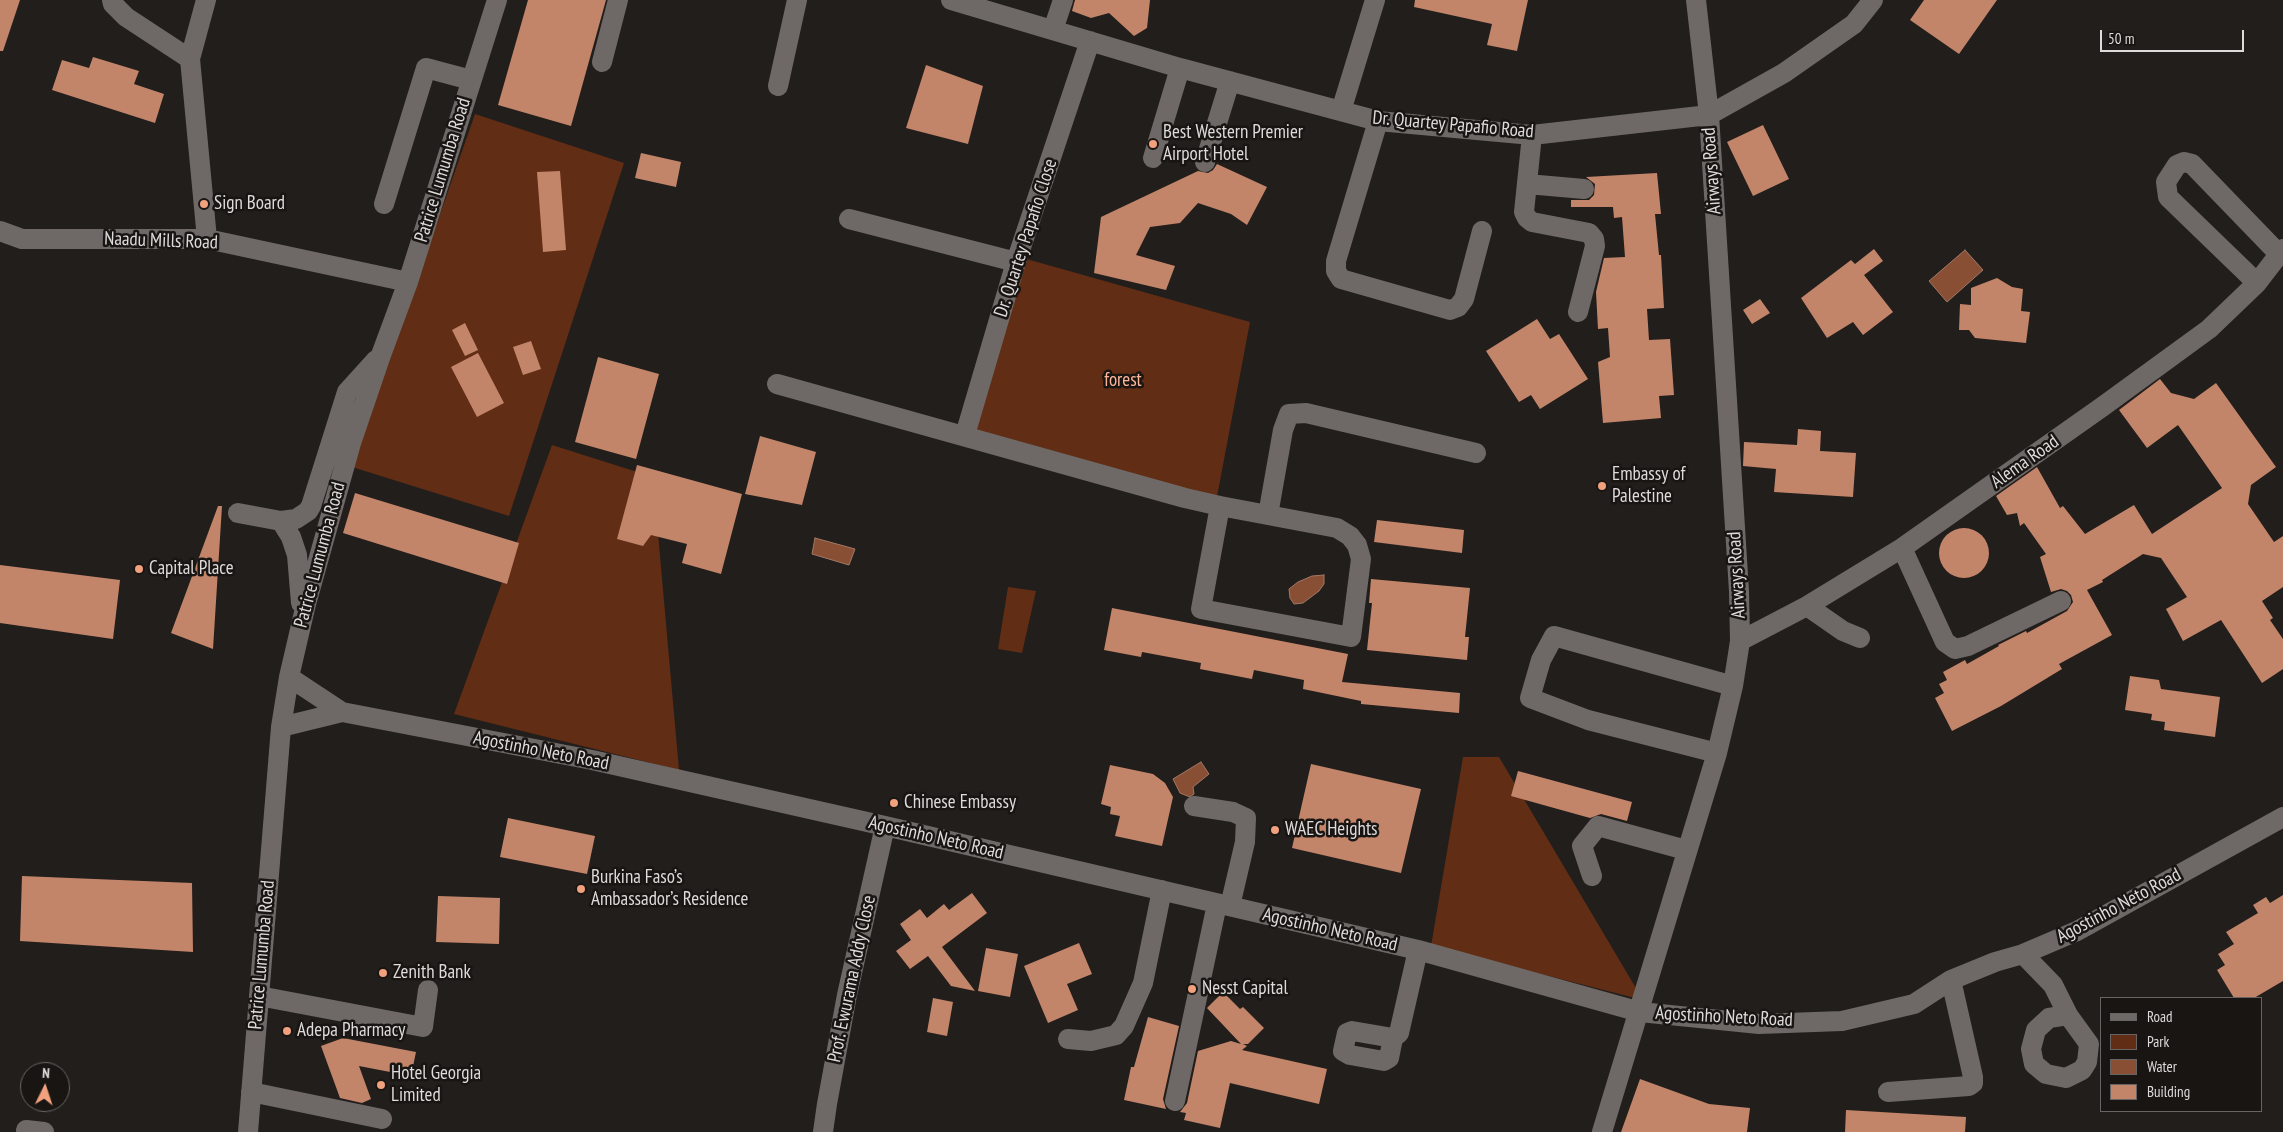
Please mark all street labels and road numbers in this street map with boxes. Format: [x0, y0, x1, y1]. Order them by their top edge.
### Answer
street label: Patrice Lumumba Road [410, 95, 476, 245]
street label: Dr. Quartey Papafio Road [1371, 107, 1535, 143]
street label: Airways Road [1698, 127, 1726, 215]
street label: Dr. Quartey Papafio Close [990, 156, 1062, 320]
street label: Naadu Mills Road [104, 228, 218, 254]
street label: Alema Road [1987, 430, 2063, 494]
street label: Patrice Lumumba Road [290, 480, 350, 630]
street label: Airways Road [1723, 531, 1751, 619]
street label: Agostinho Neto Road [471, 727, 611, 775]
street label: Agostinho Neto Road [866, 811, 1006, 865]
street label: Agostinho Neto Road [2053, 864, 2185, 948]
street label: Patrice Lumumba Road [244, 879, 280, 1031]
street label: Prof. Ewurama Addy Close [823, 893, 881, 1065]
street label: Agostinho Neto Road [1260, 903, 1400, 957]
street label: Agostinho Neto Road [1655, 1002, 1793, 1032]

